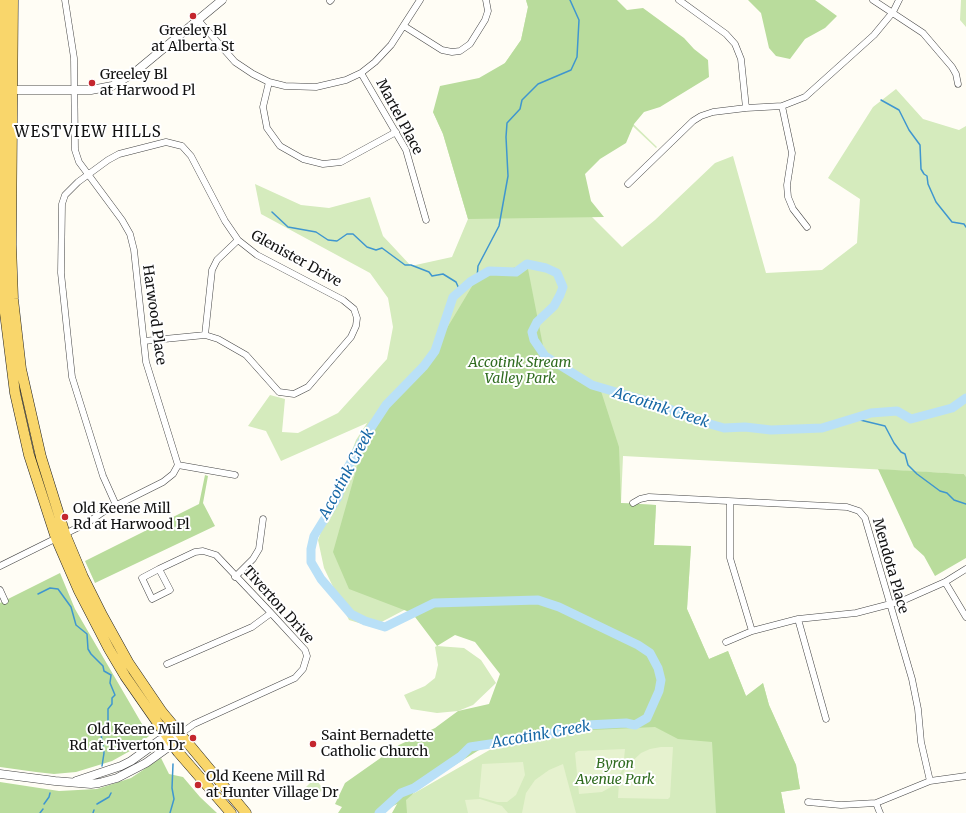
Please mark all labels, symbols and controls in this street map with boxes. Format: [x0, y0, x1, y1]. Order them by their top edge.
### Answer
marker: Greeley Bl at Alberta St [188, 11, 198, 21]
place label: Greeley Bl at Alberta St [152, 23, 234, 56]
place label: Greeley Bl at Harwood Pl [100, 67, 195, 100]
street label: Martel Place [372, 76, 426, 158]
marker: Greeley Bl at Harwood Pl [87, 78, 97, 88]
district label: WESTVIEW HILLS [14, 124, 162, 142]
street label: Glenister Drive [248, 227, 344, 291]
street label: Harwood Place [139, 264, 169, 366]
park label: Accotink Stream Valley Park [468, 355, 572, 388]
water label: Accotink Creek [611, 384, 711, 432]
water label: Accotink Creek [316, 426, 378, 522]
place label: Old Keene Mill Rd at Harwood Pl [73, 501, 190, 534]
marker: Old Keene Mill Rd at Harwood Pl [60, 512, 70, 522]
street label: Mendota Place [868, 516, 912, 616]
street label: Tiverton Drive [239, 563, 317, 647]
water label: Accotink Creek [490, 717, 592, 753]
place label: Old Keene Mill Rd at Tiverton Dr [69, 722, 185, 754]
place label: Saint Bernadette Catholic Church [321, 728, 434, 760]
marker: Old Keene Mill Rd at Tiverton Dr [188, 733, 198, 743]
marker: Saint Bernadette Catholic Church [308, 739, 318, 749]
park label: Byron Avenue Park [576, 756, 654, 788]
place label: Old Keene Mill Rd at Hunter Village Dr [206, 769, 339, 802]
marker: Old Keene Mill Rd at Hunter Village Dr [193, 780, 203, 790]

